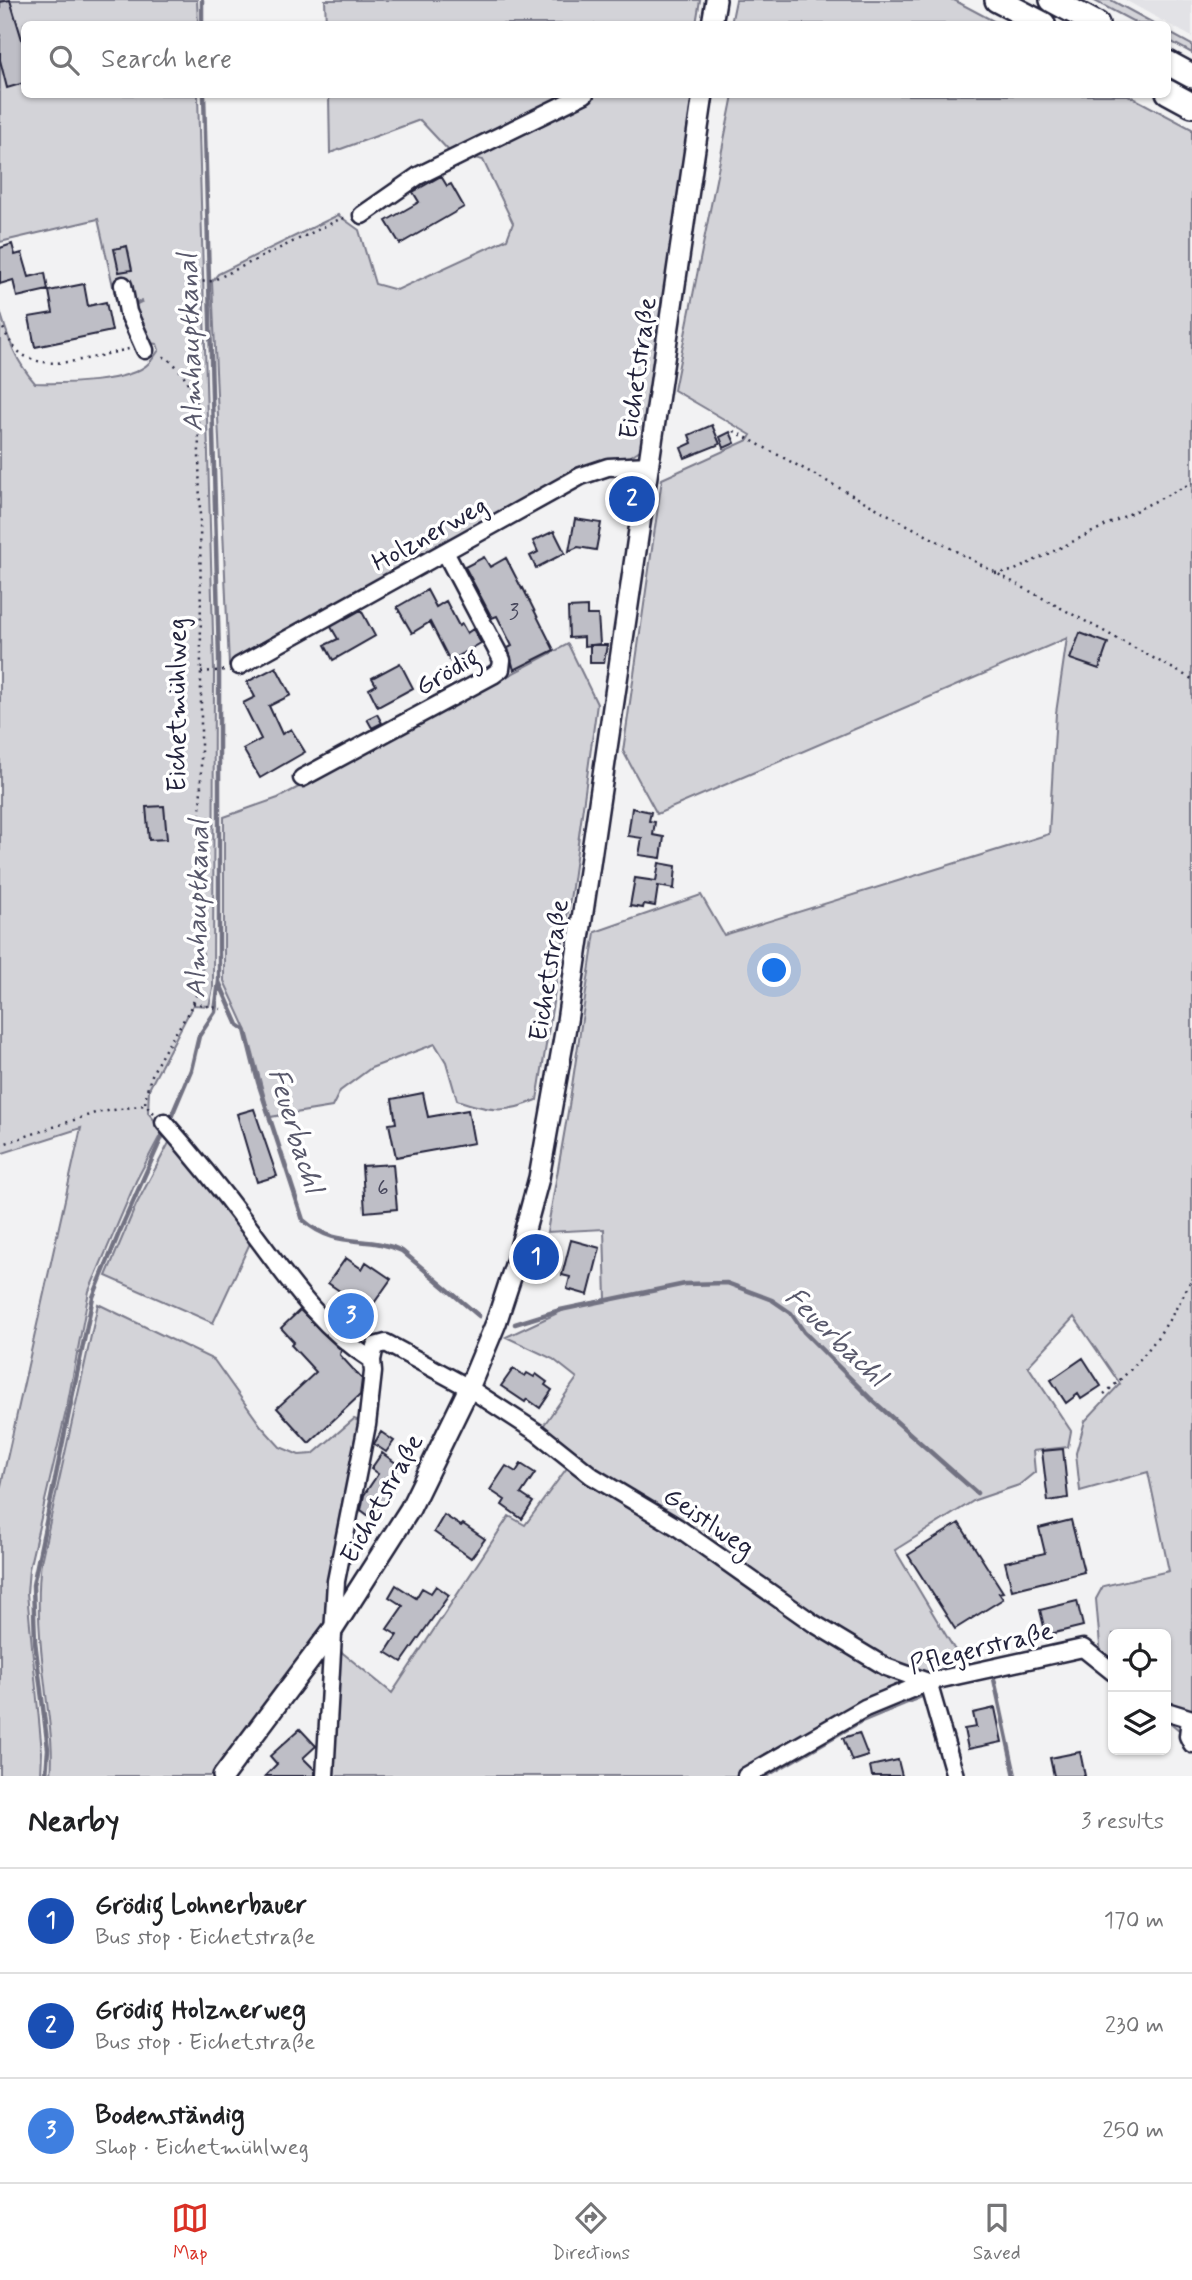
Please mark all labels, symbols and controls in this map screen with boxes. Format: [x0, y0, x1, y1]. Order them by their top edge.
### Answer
search box [21, 21, 1171, 98]
icon: search [45, 41, 83, 79]
text: Search here [101, 43, 232, 77]
water label: Almhauptkanal [170, 251, 213, 433]
street label: Eichetstraße [612, 295, 666, 442]
pin: 2 [609, 473, 655, 525]
street label: Holznerweg [366, 489, 494, 580]
house number: 3 [509, 598, 519, 628]
street label: Eichetmühlweg [161, 618, 195, 792]
street label: Grödig [410, 641, 488, 707]
water label: Almhauptkanal [178, 817, 219, 999]
street label: Eichetstraße [522, 897, 578, 1044]
your location [757, 953, 791, 987]
water label: Feuerbachl [258, 1064, 332, 1200]
house number: 6 [377, 1174, 389, 1204]
pin: 1 [513, 1231, 559, 1283]
water label: Feuerbachl [776, 1280, 896, 1397]
pin: 3 [328, 1290, 374, 1342]
street label: Eichetstraße [333, 1428, 432, 1570]
street label: Geistlweg [655, 1480, 760, 1567]
street label: Pflegerstraße [906, 1615, 1057, 1683]
map controls [1108, 1629, 1171, 1755]
button: locate [1108, 1629, 1171, 1692]
button: layers [1108, 1692, 1171, 1755]
text: Nearby [28, 1802, 119, 1841]
text: 3 results [1081, 1807, 1164, 1837]
text: Grödig Lohnerbauer [95, 1889, 307, 1923]
text: 1 [46, 1906, 56, 1936]
text: 170 m [1104, 1906, 1164, 1936]
text: Bus stop · Eichetstraße [95, 1923, 315, 1953]
text: Grödig Holznerweg [95, 1994, 306, 2028]
text: 2 [45, 2011, 57, 2041]
text: 230 m [1105, 2011, 1164, 2041]
text: Bus stop · Eichetstraße [95, 2028, 315, 2058]
text: Bodenständig [95, 2099, 245, 2133]
text: 3 [46, 2116, 56, 2146]
text: 250 m [1102, 2116, 1164, 2146]
text: Shop · Eichetmühlweg [95, 2133, 309, 2163]
tab: Map [171, 2199, 209, 2266]
tab: Directions [552, 2199, 630, 2266]
tab: Saved [973, 2199, 1021, 2266]

